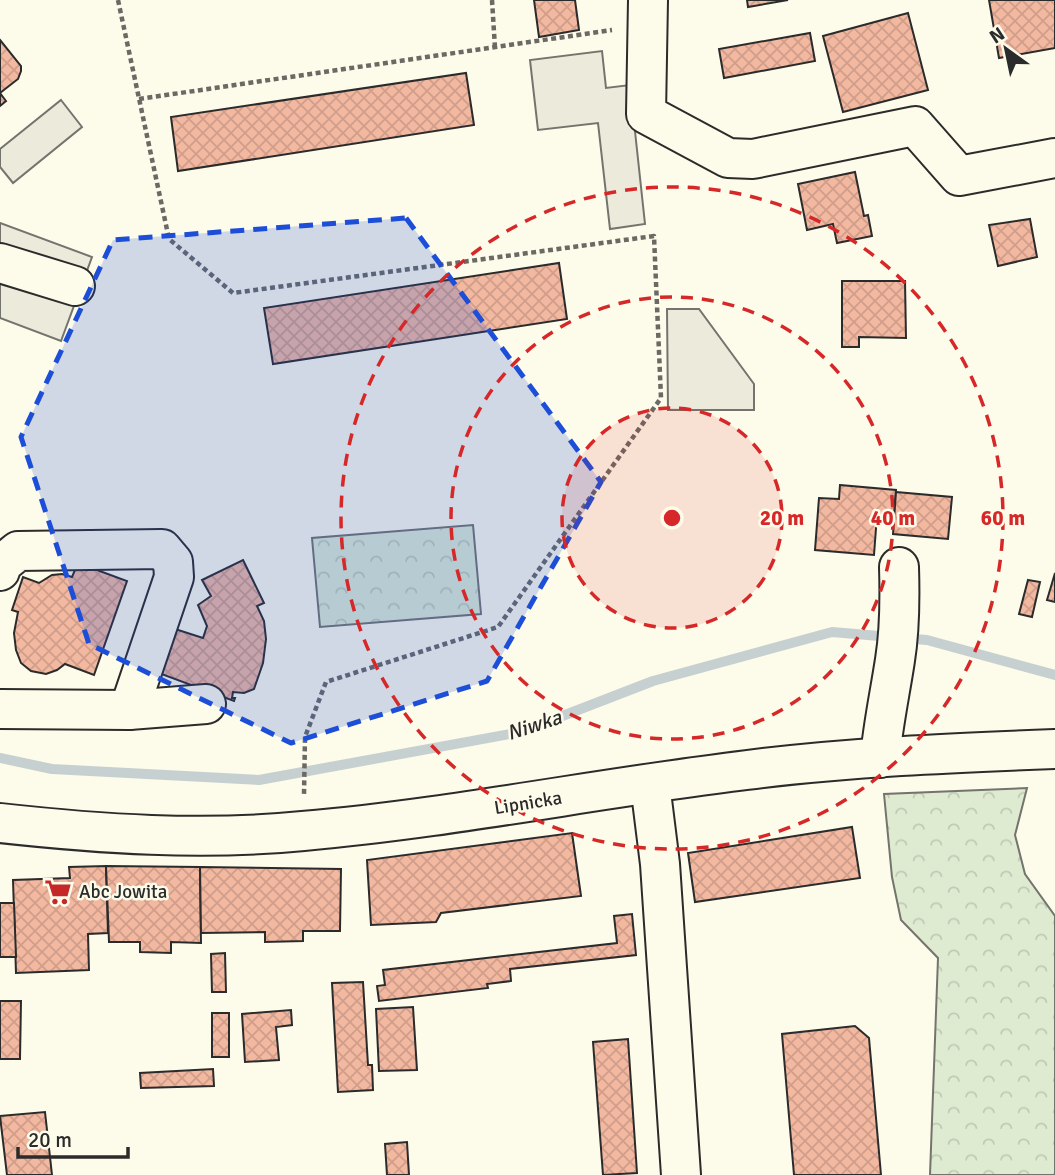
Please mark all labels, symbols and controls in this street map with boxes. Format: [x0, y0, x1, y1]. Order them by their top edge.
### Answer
north arrow [971, 14, 1041, 84]
text: N [985, 22, 1009, 49]
text: 20 m [760, 505, 804, 531]
text: 40 m [871, 505, 915, 531]
text: 60 m [981, 505, 1025, 531]
centre of rings [660, 506, 684, 530]
water label: Niwka [503, 704, 566, 746]
street label: Lipnicka [492, 786, 564, 820]
supermarket icon: Abc Jowita [43, 877, 73, 907]
place label: Abc Jowita [79, 880, 167, 904]
scale bar [18, 1116, 128, 1160]
text: 20 m [28, 1127, 72, 1153]

